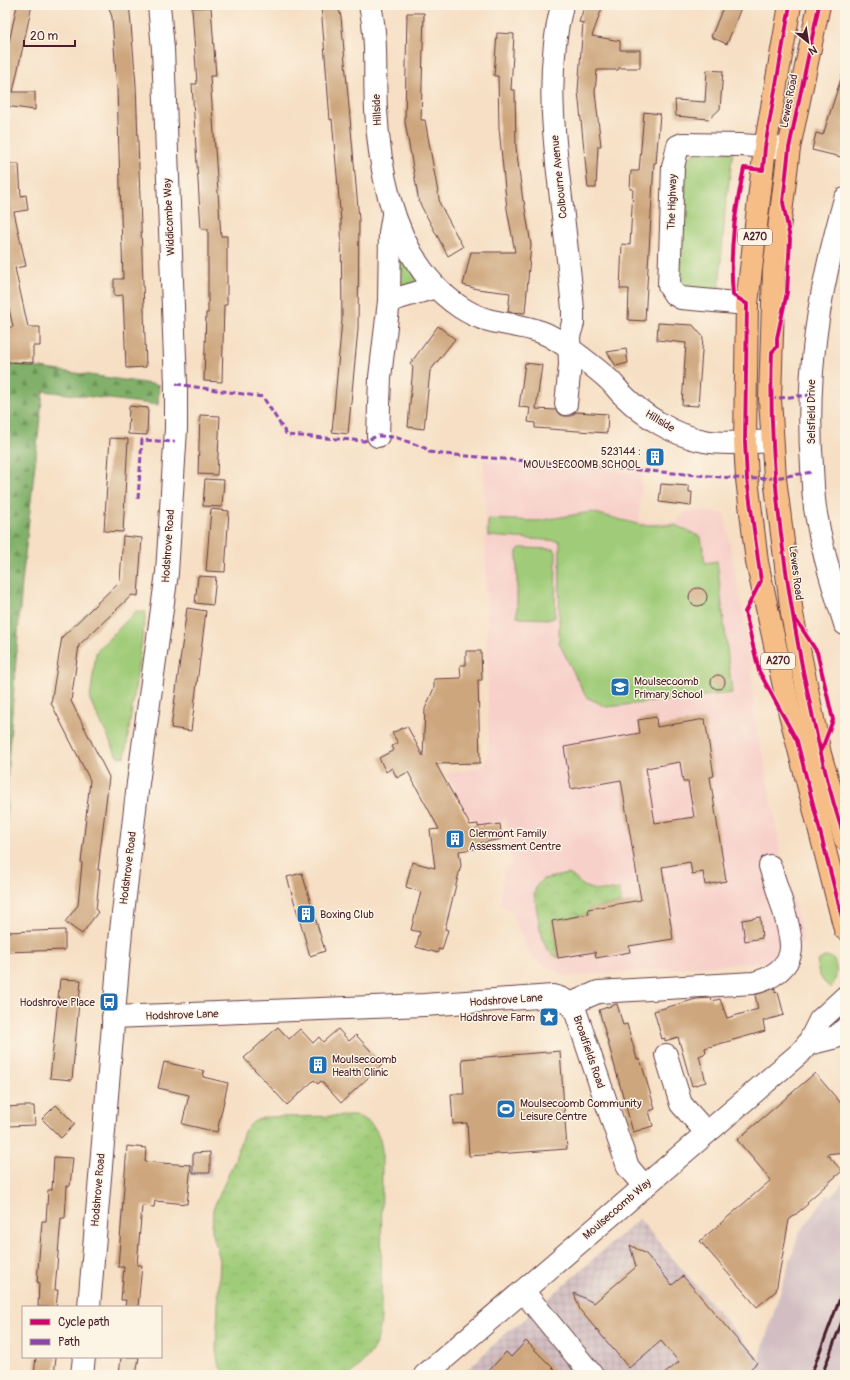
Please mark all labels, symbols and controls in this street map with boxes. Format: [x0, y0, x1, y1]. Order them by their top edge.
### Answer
scale bar [24, 22, 75, 48]
north arrow [788, 22, 828, 62]
text: 20 m [30, 29, 59, 44]
text: N [806, 43, 819, 58]
street label: Lewes Road [777, 73, 801, 129]
street label: Hillside [370, 93, 384, 126]
street label: Colbourne Avenue [548, 134, 570, 219]
street label: The Highway [665, 173, 679, 230]
street label: Widdicombe Way [160, 178, 178, 256]
road number: A270 [738, 229, 772, 245]
street label: Selsfield Drive [805, 379, 818, 445]
street label: Hillside [643, 407, 678, 435]
place label: 523144 : MOULSECOOMB SCHOOL [523, 445, 641, 471]
building icon: 523144 : MOULSECOOMB SCHOOL [644, 446, 666, 468]
street label: Hodshrove Road [159, 509, 177, 583]
street label: Lewes Road [786, 545, 806, 601]
road number: A270 [761, 653, 795, 669]
place label: Moulsecoomb Primary School [634, 675, 703, 701]
school or university icon: Moulsecoomb Primary School [609, 676, 631, 698]
place label: Clermont Family Assessment Centre [469, 827, 561, 853]
building icon: Clermont Family Assessment Centre [444, 828, 466, 850]
street label: Hodshrove Road [117, 831, 139, 905]
building icon: Boxing Club [295, 903, 317, 925]
place label: Boxing Club [320, 908, 374, 921]
bus stop icon: Hodshrove Place [98, 991, 120, 1013]
street label: Hodshrove Lane [469, 991, 544, 1009]
place label: Hodshrove Place [19, 996, 96, 1009]
place icon: Hodshrove Farm [538, 1006, 560, 1028]
street label: Hodshrove Lane [145, 1007, 219, 1023]
place label: Hodshrove Farm [460, 1011, 535, 1024]
street label: Broadfields Road [570, 1014, 608, 1090]
place label: Moulsecoomb Health Clinic [332, 1053, 397, 1079]
building icon: Moulsecoomb Health Clinic [307, 1054, 329, 1076]
place label: Moulsecoomb Community Leisure Centre [520, 1097, 642, 1123]
sports icon: Moulsecoomb Community Leisure Centre [495, 1098, 517, 1120]
street label: Hodshrove Road [88, 1153, 108, 1227]
street label: Moulsecoomb Way [580, 1176, 654, 1242]
legend [22, 1306, 162, 1358]
text: Cycle path [58, 1315, 110, 1330]
text: Path [58, 1335, 80, 1350]

